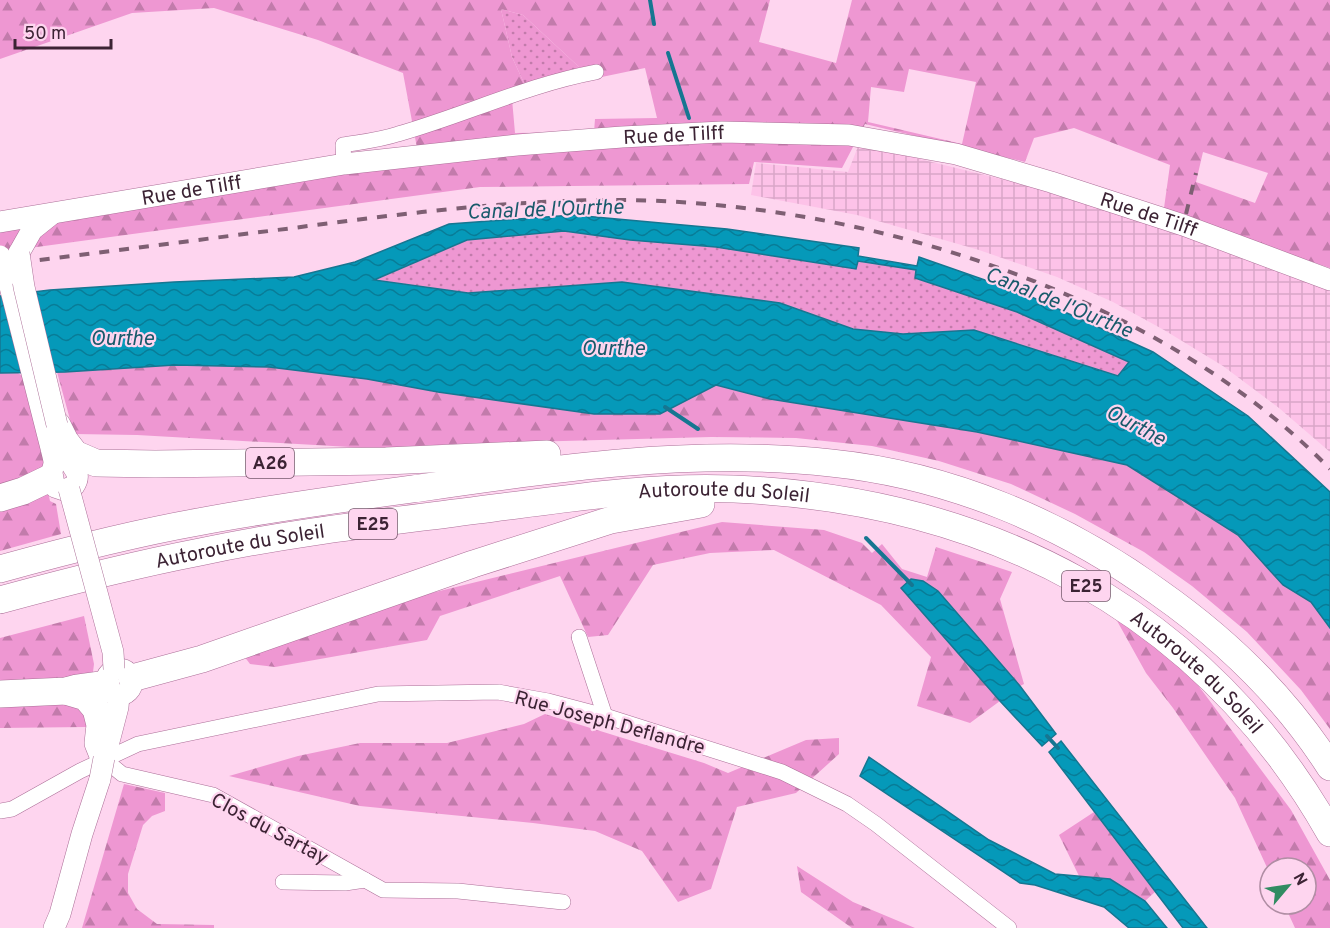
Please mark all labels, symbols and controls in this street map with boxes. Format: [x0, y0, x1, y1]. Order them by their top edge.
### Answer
scale bar [15, 12, 111, 50]
text: 50 m [24, 23, 66, 46]
street label: Rue de Tilff [623, 121, 725, 152]
street label: Rue de Tilff [140, 170, 244, 213]
street label: Rue de Tilff [1096, 188, 1201, 244]
water label: Canal de l'Ourthe [466, 194, 625, 227]
water label: Canal de l'Ourthe [981, 262, 1137, 346]
water label: Ourthe [90, 326, 155, 353]
water label: Ourthe [581, 336, 646, 363]
water label: Ourthe [1101, 399, 1171, 454]
road number: A26 [246, 448, 294, 478]
street label: Autoroute du Soleil [637, 477, 811, 510]
road number: E25 [349, 509, 397, 539]
street label: Autoroute du Soleil [153, 519, 327, 576]
road number: E25 [1062, 571, 1110, 601]
street label: Autoroute du Soleil [1124, 606, 1268, 740]
street label: Rue Joseph Deflandre [511, 686, 708, 762]
street label: Clos du Sartay [206, 788, 332, 872]
north arrow [1258, 856, 1318, 916]
text: N [1288, 870, 1311, 890]

